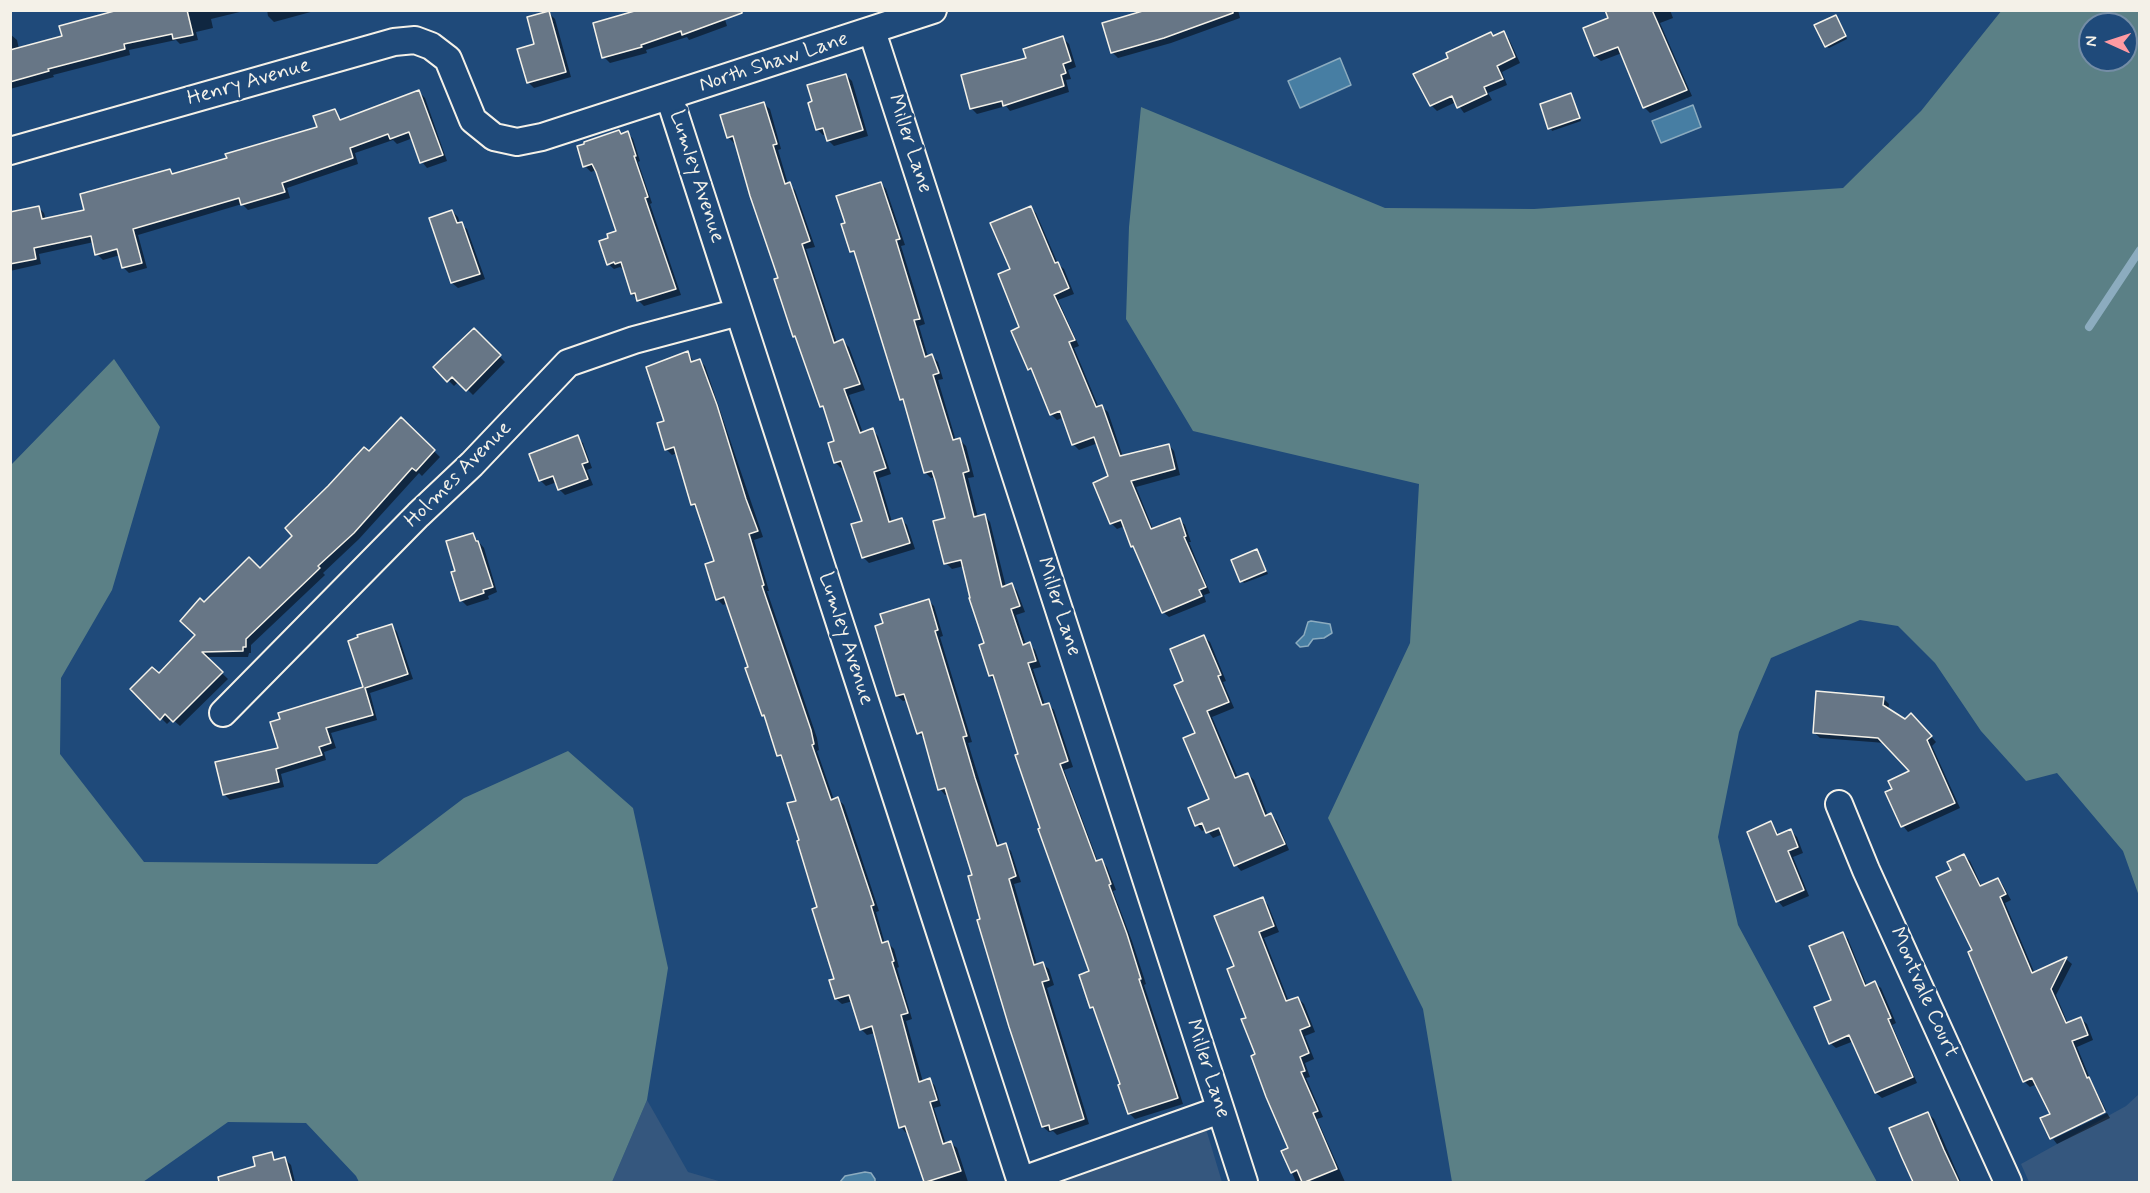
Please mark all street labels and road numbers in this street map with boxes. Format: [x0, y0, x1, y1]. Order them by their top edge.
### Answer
street label: North Shaw Lane [696, 27, 852, 99]
street label: Henry Avenue [185, 53, 313, 113]
street label: Miller Lane [881, 92, 937, 196]
street label: Lumley Avenue [663, 108, 729, 246]
street label: Holmes Avenue [400, 416, 518, 534]
street label: Miller Lane [1030, 555, 1086, 659]
street label: Lumley Avenue [812, 570, 878, 708]
street label: Montvale Court [1883, 924, 1963, 1062]
street label: Miller Lane [1179, 1017, 1235, 1121]

